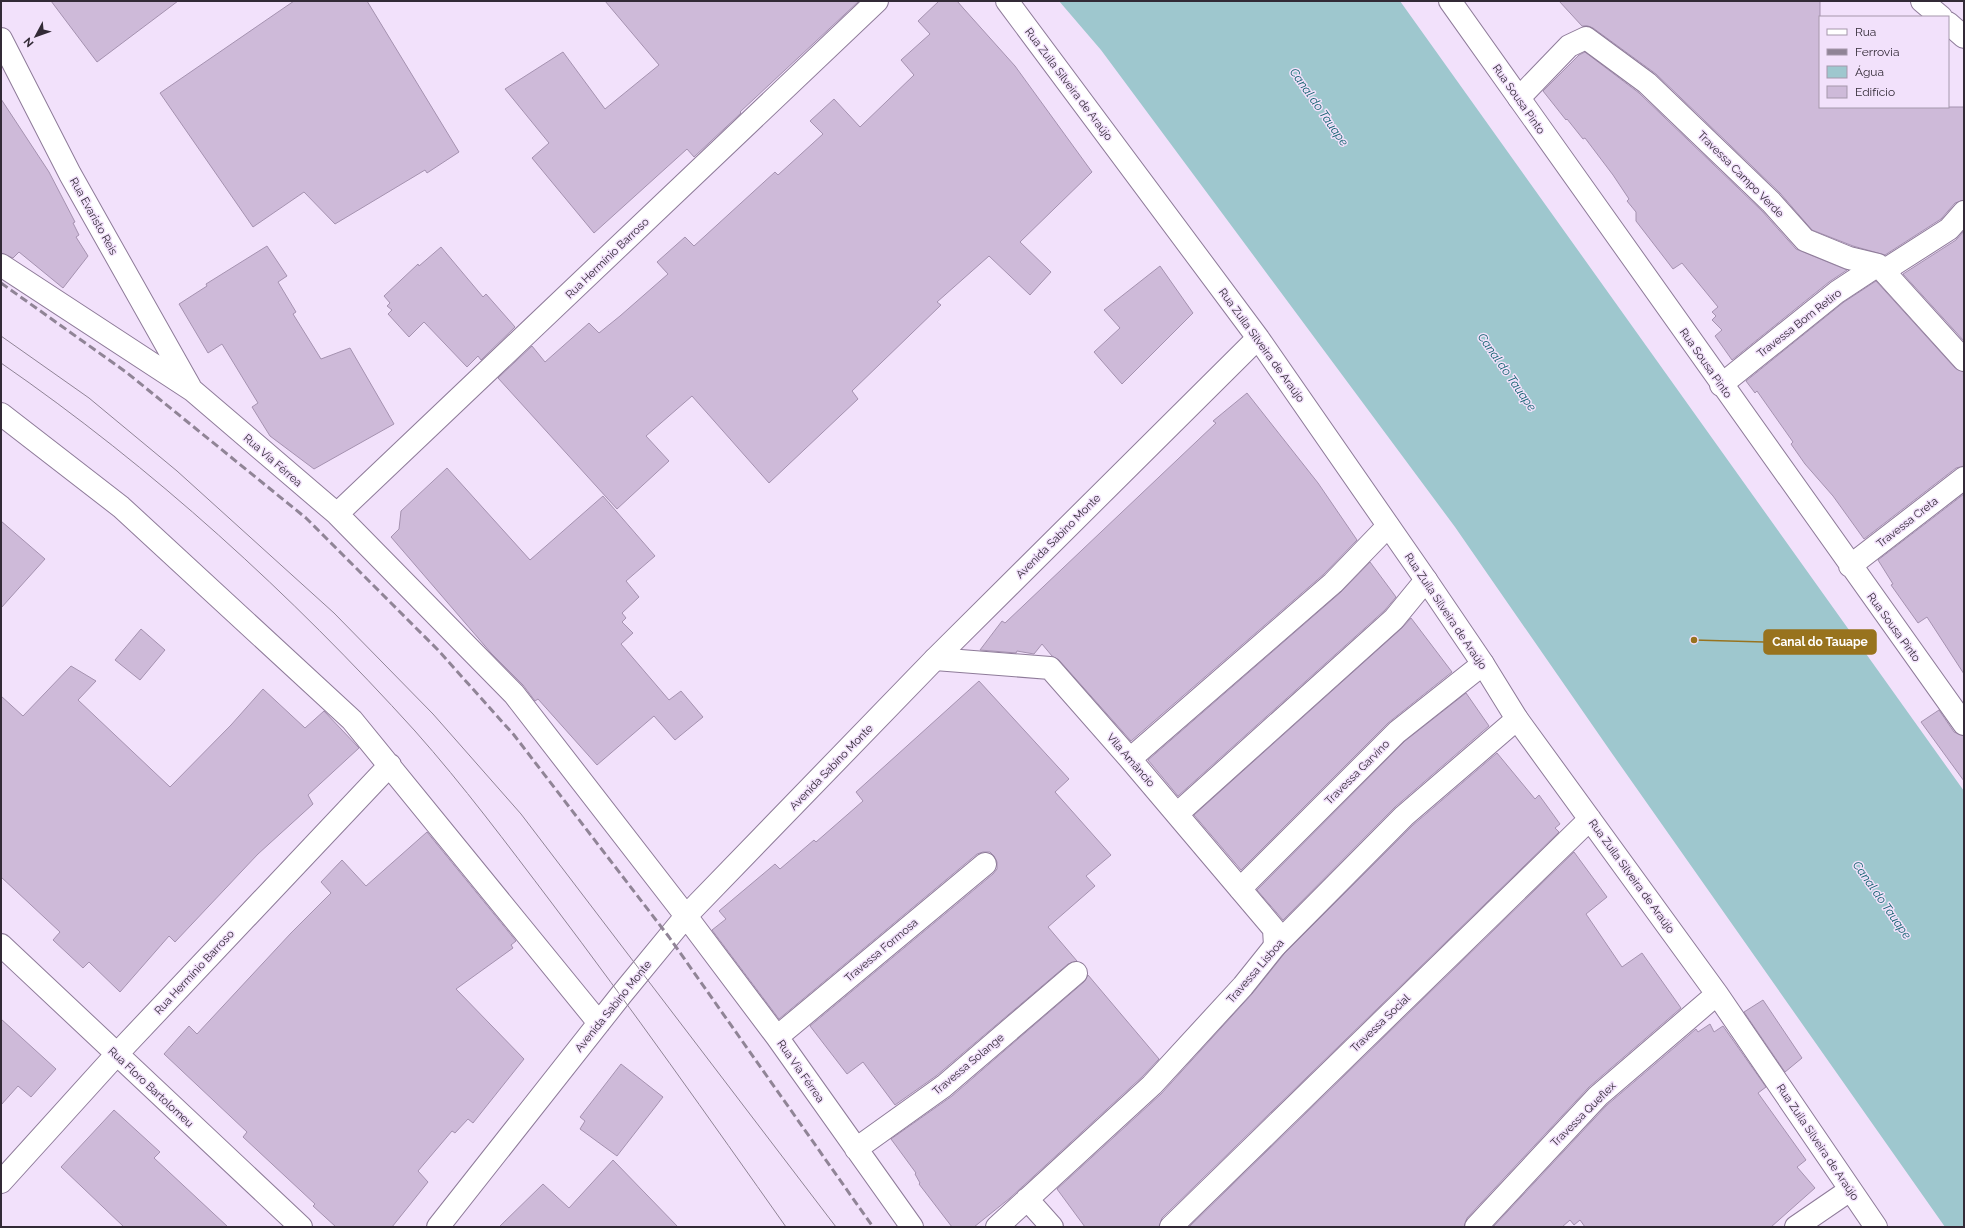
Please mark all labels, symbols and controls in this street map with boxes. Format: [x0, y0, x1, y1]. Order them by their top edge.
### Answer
north arrow [16, 16, 56, 56]
legend [1819, 16, 1949, 108]
street label: Rua Zuila Silveira de Araújo [1022, 25, 1115, 144]
text: Rua [1855, 25, 1876, 39]
text: N [21, 35, 36, 50]
text: Ferrovia [1855, 45, 1899, 59]
street label: Rua Sousa Pinto [1490, 62, 1548, 137]
water label: Canal do Tauape [1287, 65, 1351, 149]
text: Água [1855, 65, 1884, 79]
text: Edifício [1855, 85, 1895, 99]
street label: Travessa Campo Verde [1695, 129, 1787, 221]
street label: Rua Evaristo Reis [67, 175, 120, 257]
street label: Rua Hermínio Barroso [563, 215, 652, 301]
street label: Rua Zuila Silveira de Araújo [1216, 286, 1308, 405]
street label: Travessa Bom Retiro [1755, 286, 1844, 360]
street label: Rua Sousa Pinto [1677, 326, 1735, 401]
water label: Canal do Tauape [1475, 330, 1539, 414]
street label: Rua Via Férrea [241, 431, 305, 489]
street label: Avenida Sabino Monte [1014, 491, 1104, 581]
street label: Travessa Creta [1874, 494, 1941, 550]
street label: Rua Zuila Silveira de Araújo [1402, 551, 1490, 672]
street label: Rua Sousa Pinto [1864, 590, 1923, 665]
callout: Canal do Tauape [1764, 630, 1876, 654]
text: Canal do Tauape [1772, 635, 1868, 649]
street label: Avenida Sabino Monte [787, 722, 876, 813]
street label: Vila Amâncio [1104, 731, 1158, 790]
street label: Travessa Garvino [1322, 737, 1393, 807]
street label: Rua Zuila Silveira de Araújo [1586, 817, 1678, 936]
water label: Canal do Tauape [1850, 858, 1914, 942]
street label: Travessa Formosa [842, 916, 921, 985]
street label: Rua Hermínio Barroso [152, 927, 237, 1017]
street label: Travessa Lisboa [1224, 937, 1287, 1006]
street label: Avenida Sabino Monte [573, 958, 655, 1055]
street label: Travessa Social [1348, 992, 1413, 1055]
street label: Travessa Solange [930, 1031, 1007, 1098]
street label: Rua Via Férrea [774, 1038, 827, 1105]
street label: Rua Floro Bartolomeu [105, 1045, 196, 1130]
street label: Travessa Queflex [1548, 1079, 1619, 1149]
street label: Rua Zuila Silveira de Araújo [1774, 1082, 1862, 1203]

